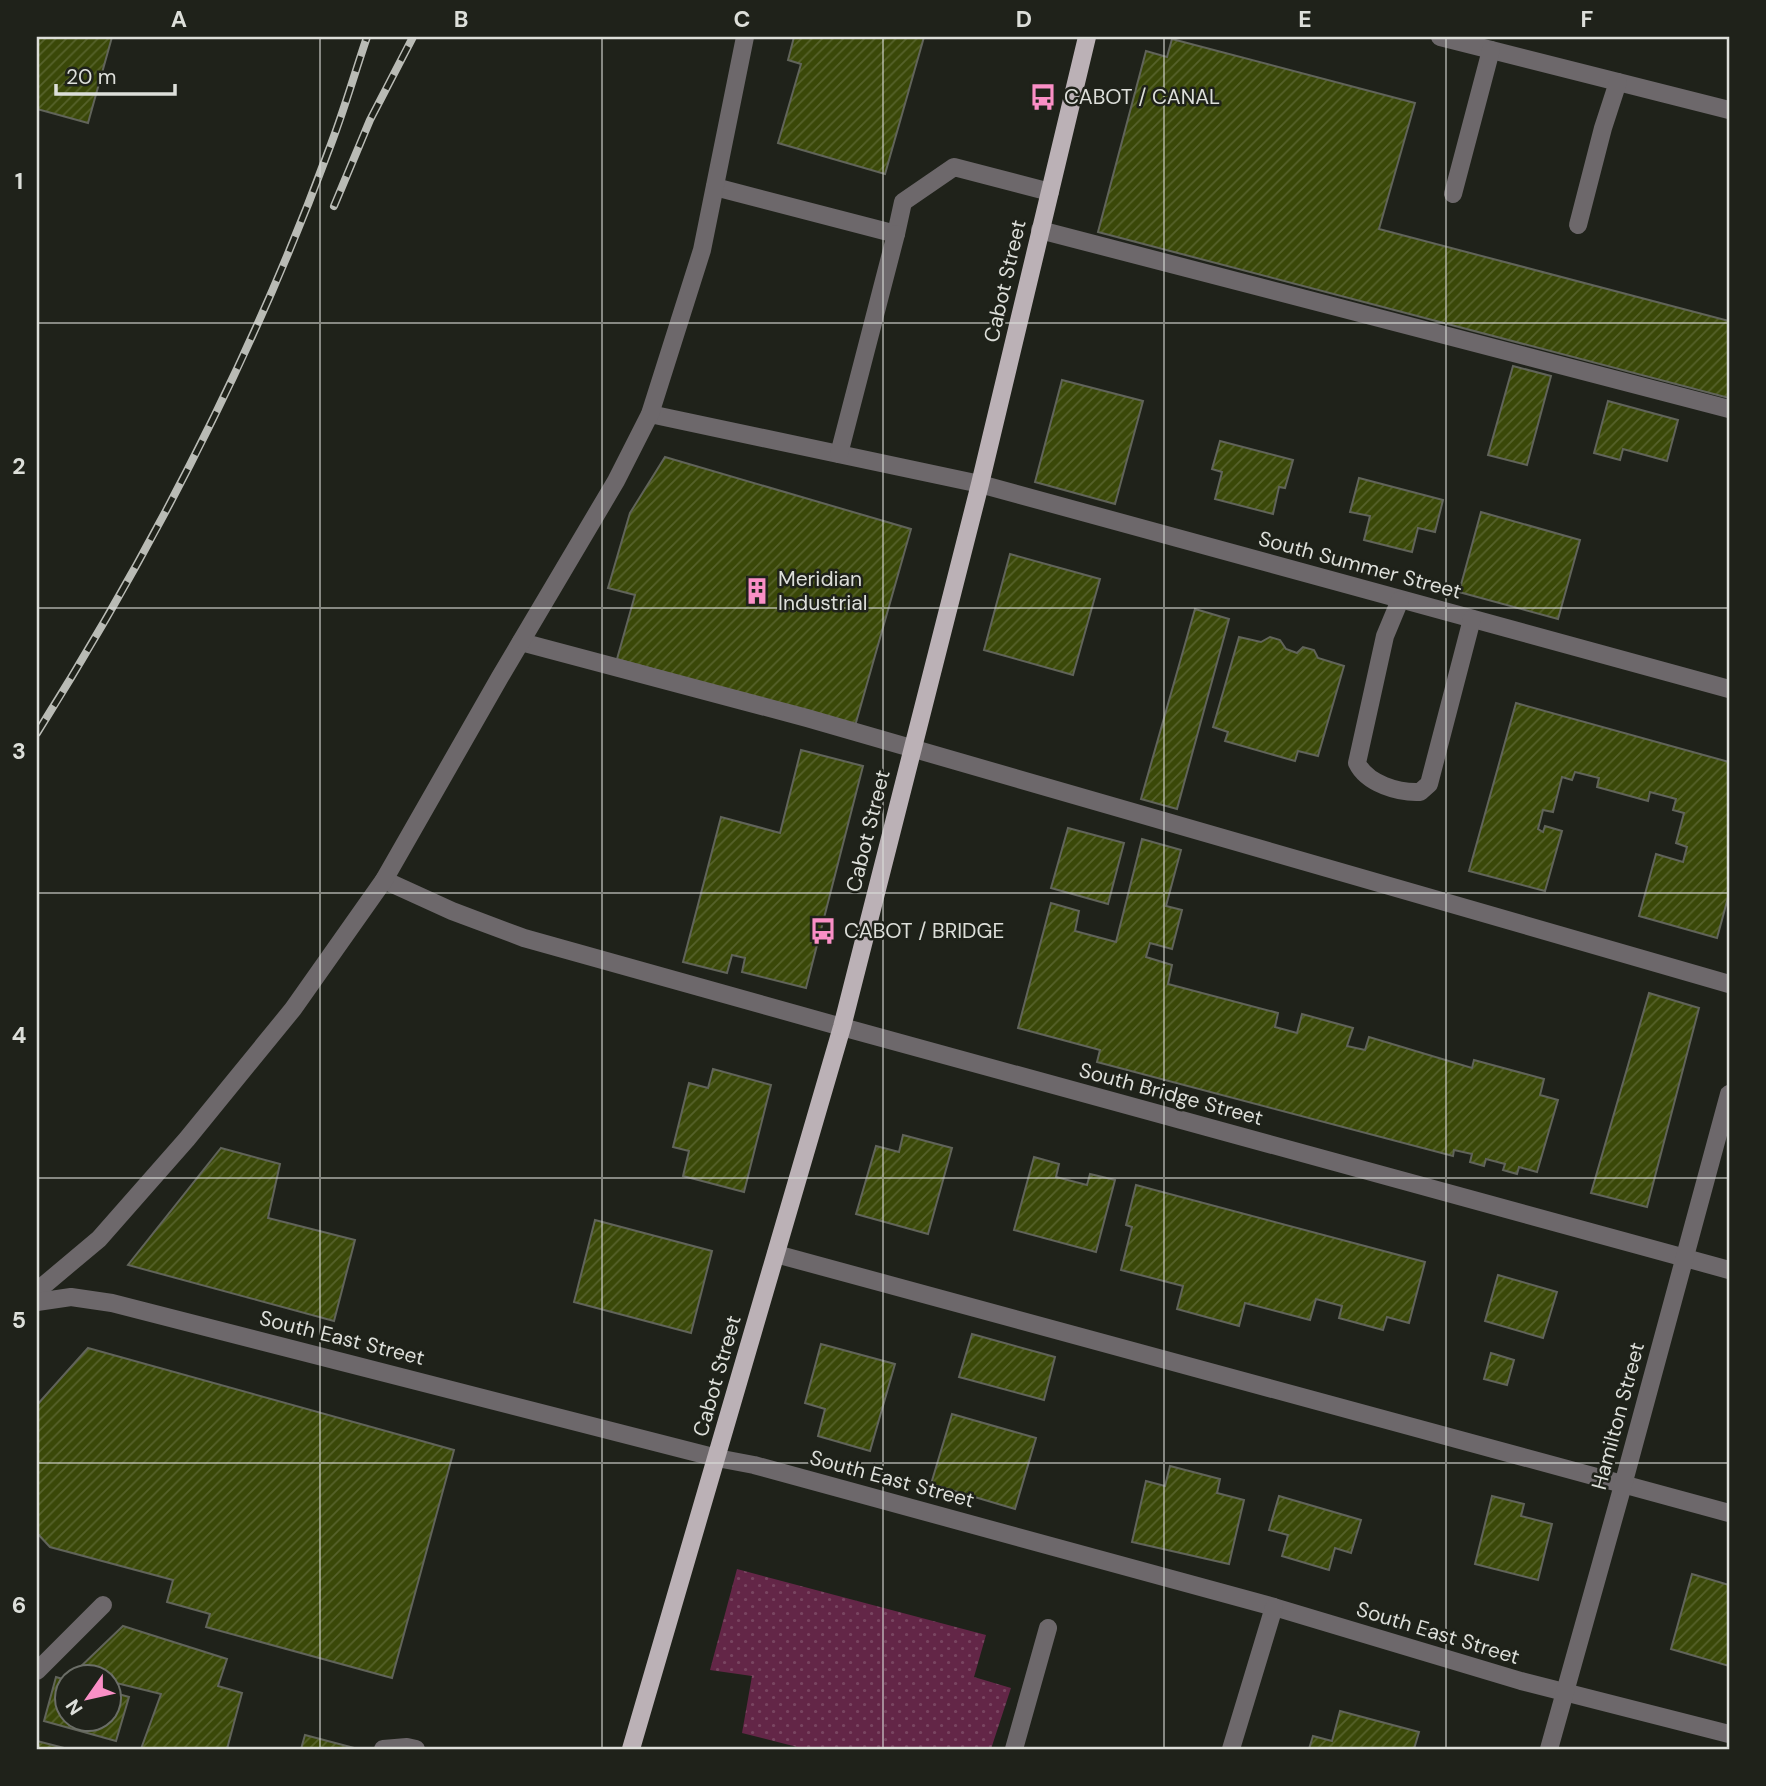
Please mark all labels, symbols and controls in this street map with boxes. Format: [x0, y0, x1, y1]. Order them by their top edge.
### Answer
text: A [171, 4, 187, 34]
text: B [454, 4, 468, 34]
text: C [734, 4, 750, 34]
text: D [1016, 4, 1032, 34]
text: E [1298, 4, 1312, 34]
text: F [1581, 4, 1594, 34]
scale bar [56, 52, 175, 96]
text: 20 m [66, 63, 117, 91]
bus stop icon: CABOT / CANAL [1028, 82, 1058, 112]
place label: CABOT / CANAL [1064, 83, 1220, 111]
text: 1 [15, 166, 23, 196]
street label: Cabot Street [977, 217, 1033, 345]
text: 2 [12, 451, 26, 481]
street label: South Summer Street [1255, 524, 1465, 606]
place label: Meridian Industrial [778, 565, 867, 617]
building icon: Meridian Industrial [742, 576, 772, 606]
text: 3 [12, 736, 26, 766]
street label: Cabot Street [839, 767, 897, 895]
bus stop icon: CABOT / BRIDGE [808, 916, 838, 946]
place label: CABOT / BRIDGE [844, 917, 1004, 945]
text: 4 [12, 1020, 27, 1050]
street label: South Bridge Street [1076, 1056, 1266, 1132]
street label: South East Street [256, 1304, 428, 1372]
text: 5 [12, 1305, 26, 1335]
street label: Cabot Street [686, 1312, 748, 1440]
street label: Hamilton Street [1585, 1339, 1651, 1493]
street label: South East Street [807, 1444, 977, 1514]
text: 6 [12, 1590, 26, 1620]
street label: South East Street [1353, 1595, 1523, 1671]
north arrow [52, 1664, 122, 1734]
text: N [60, 1694, 89, 1720]

